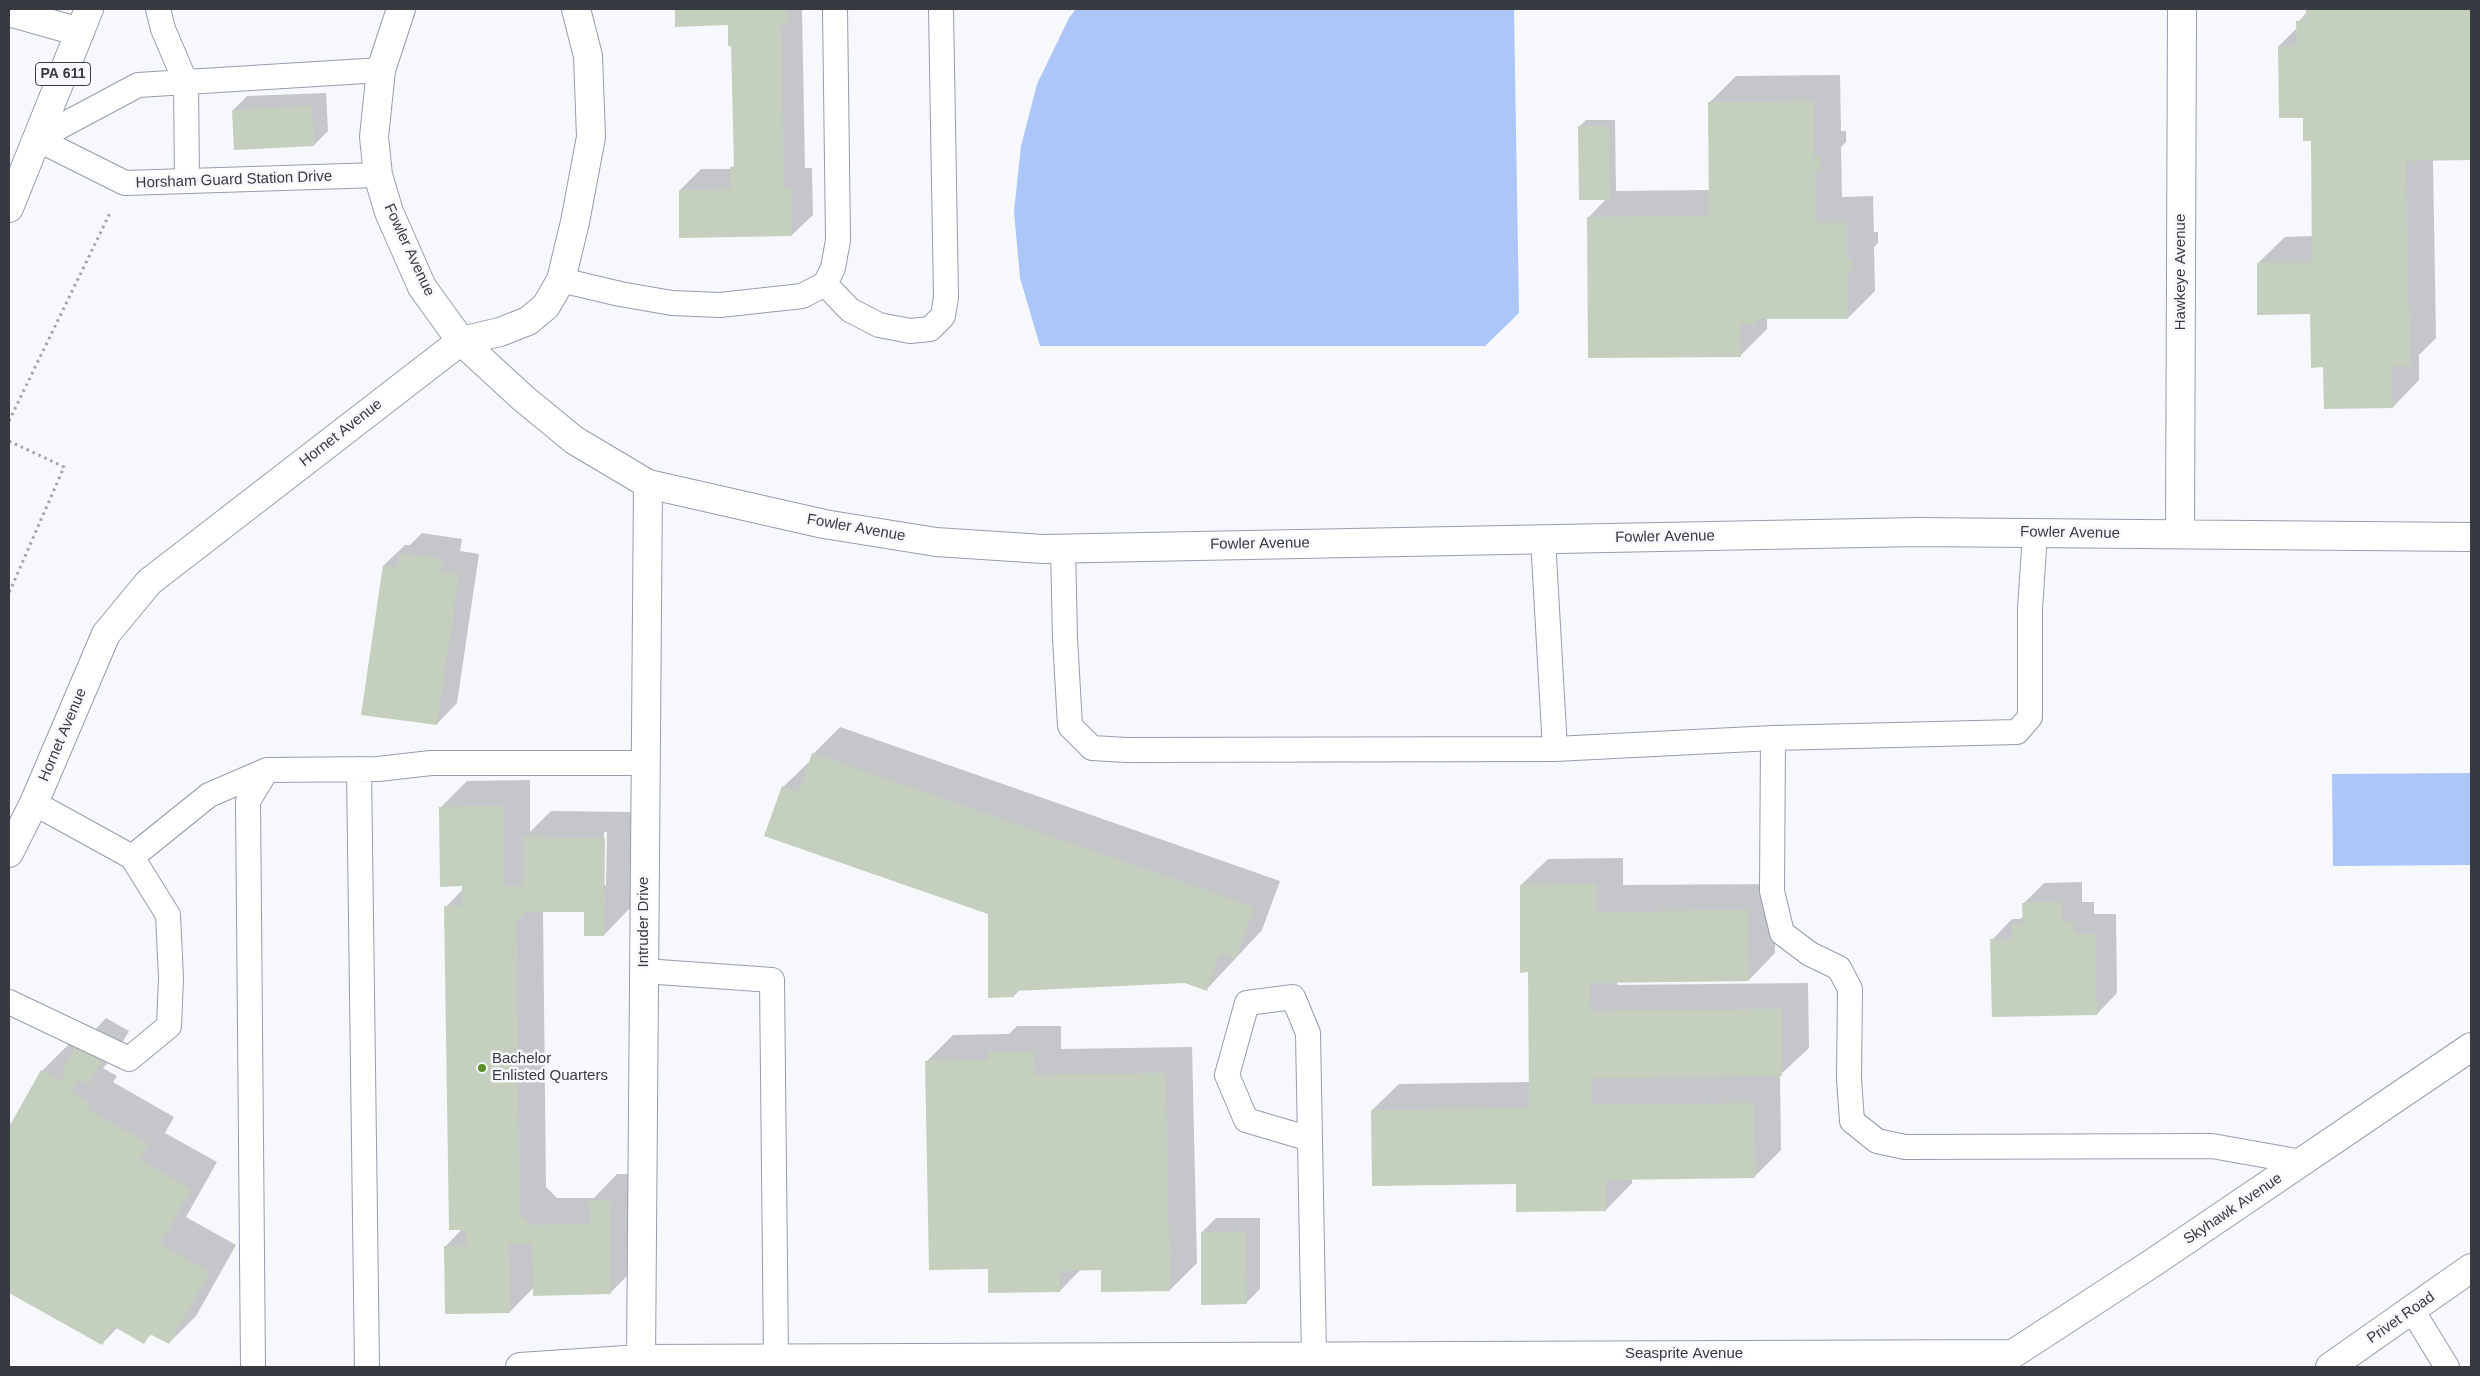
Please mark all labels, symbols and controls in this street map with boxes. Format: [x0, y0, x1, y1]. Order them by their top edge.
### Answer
road number: PA 611 [36, 62, 90, 86]
street label: Horsham Guard Station Drive [135, 168, 333, 192]
street label: Fowler Avenue [380, 201, 438, 299]
street label: Hawkeye Avenue [2172, 214, 2190, 330]
street label: Hornet Avenue [296, 395, 386, 471]
street label: Fowler Avenue [805, 510, 907, 546]
street label: Fowler Avenue [2020, 523, 2120, 543]
street label: Fowler Avenue [1615, 527, 1715, 547]
street label: Fowler Avenue [1210, 534, 1310, 554]
street label: Hornet Avenue [35, 686, 91, 784]
street label: Intruder Drive [635, 877, 653, 967]
place label: Bachelor Enlisted Quarters [492, 1050, 608, 1085]
marker: Bachelor Enlisted Quarters [476, 1062, 488, 1074]
street label: Skyhawk Avenue [2180, 1169, 2286, 1249]
street label: Privet Road [2364, 1288, 2438, 1348]
street label: Seasprite Avenue [1625, 1345, 1743, 1363]

